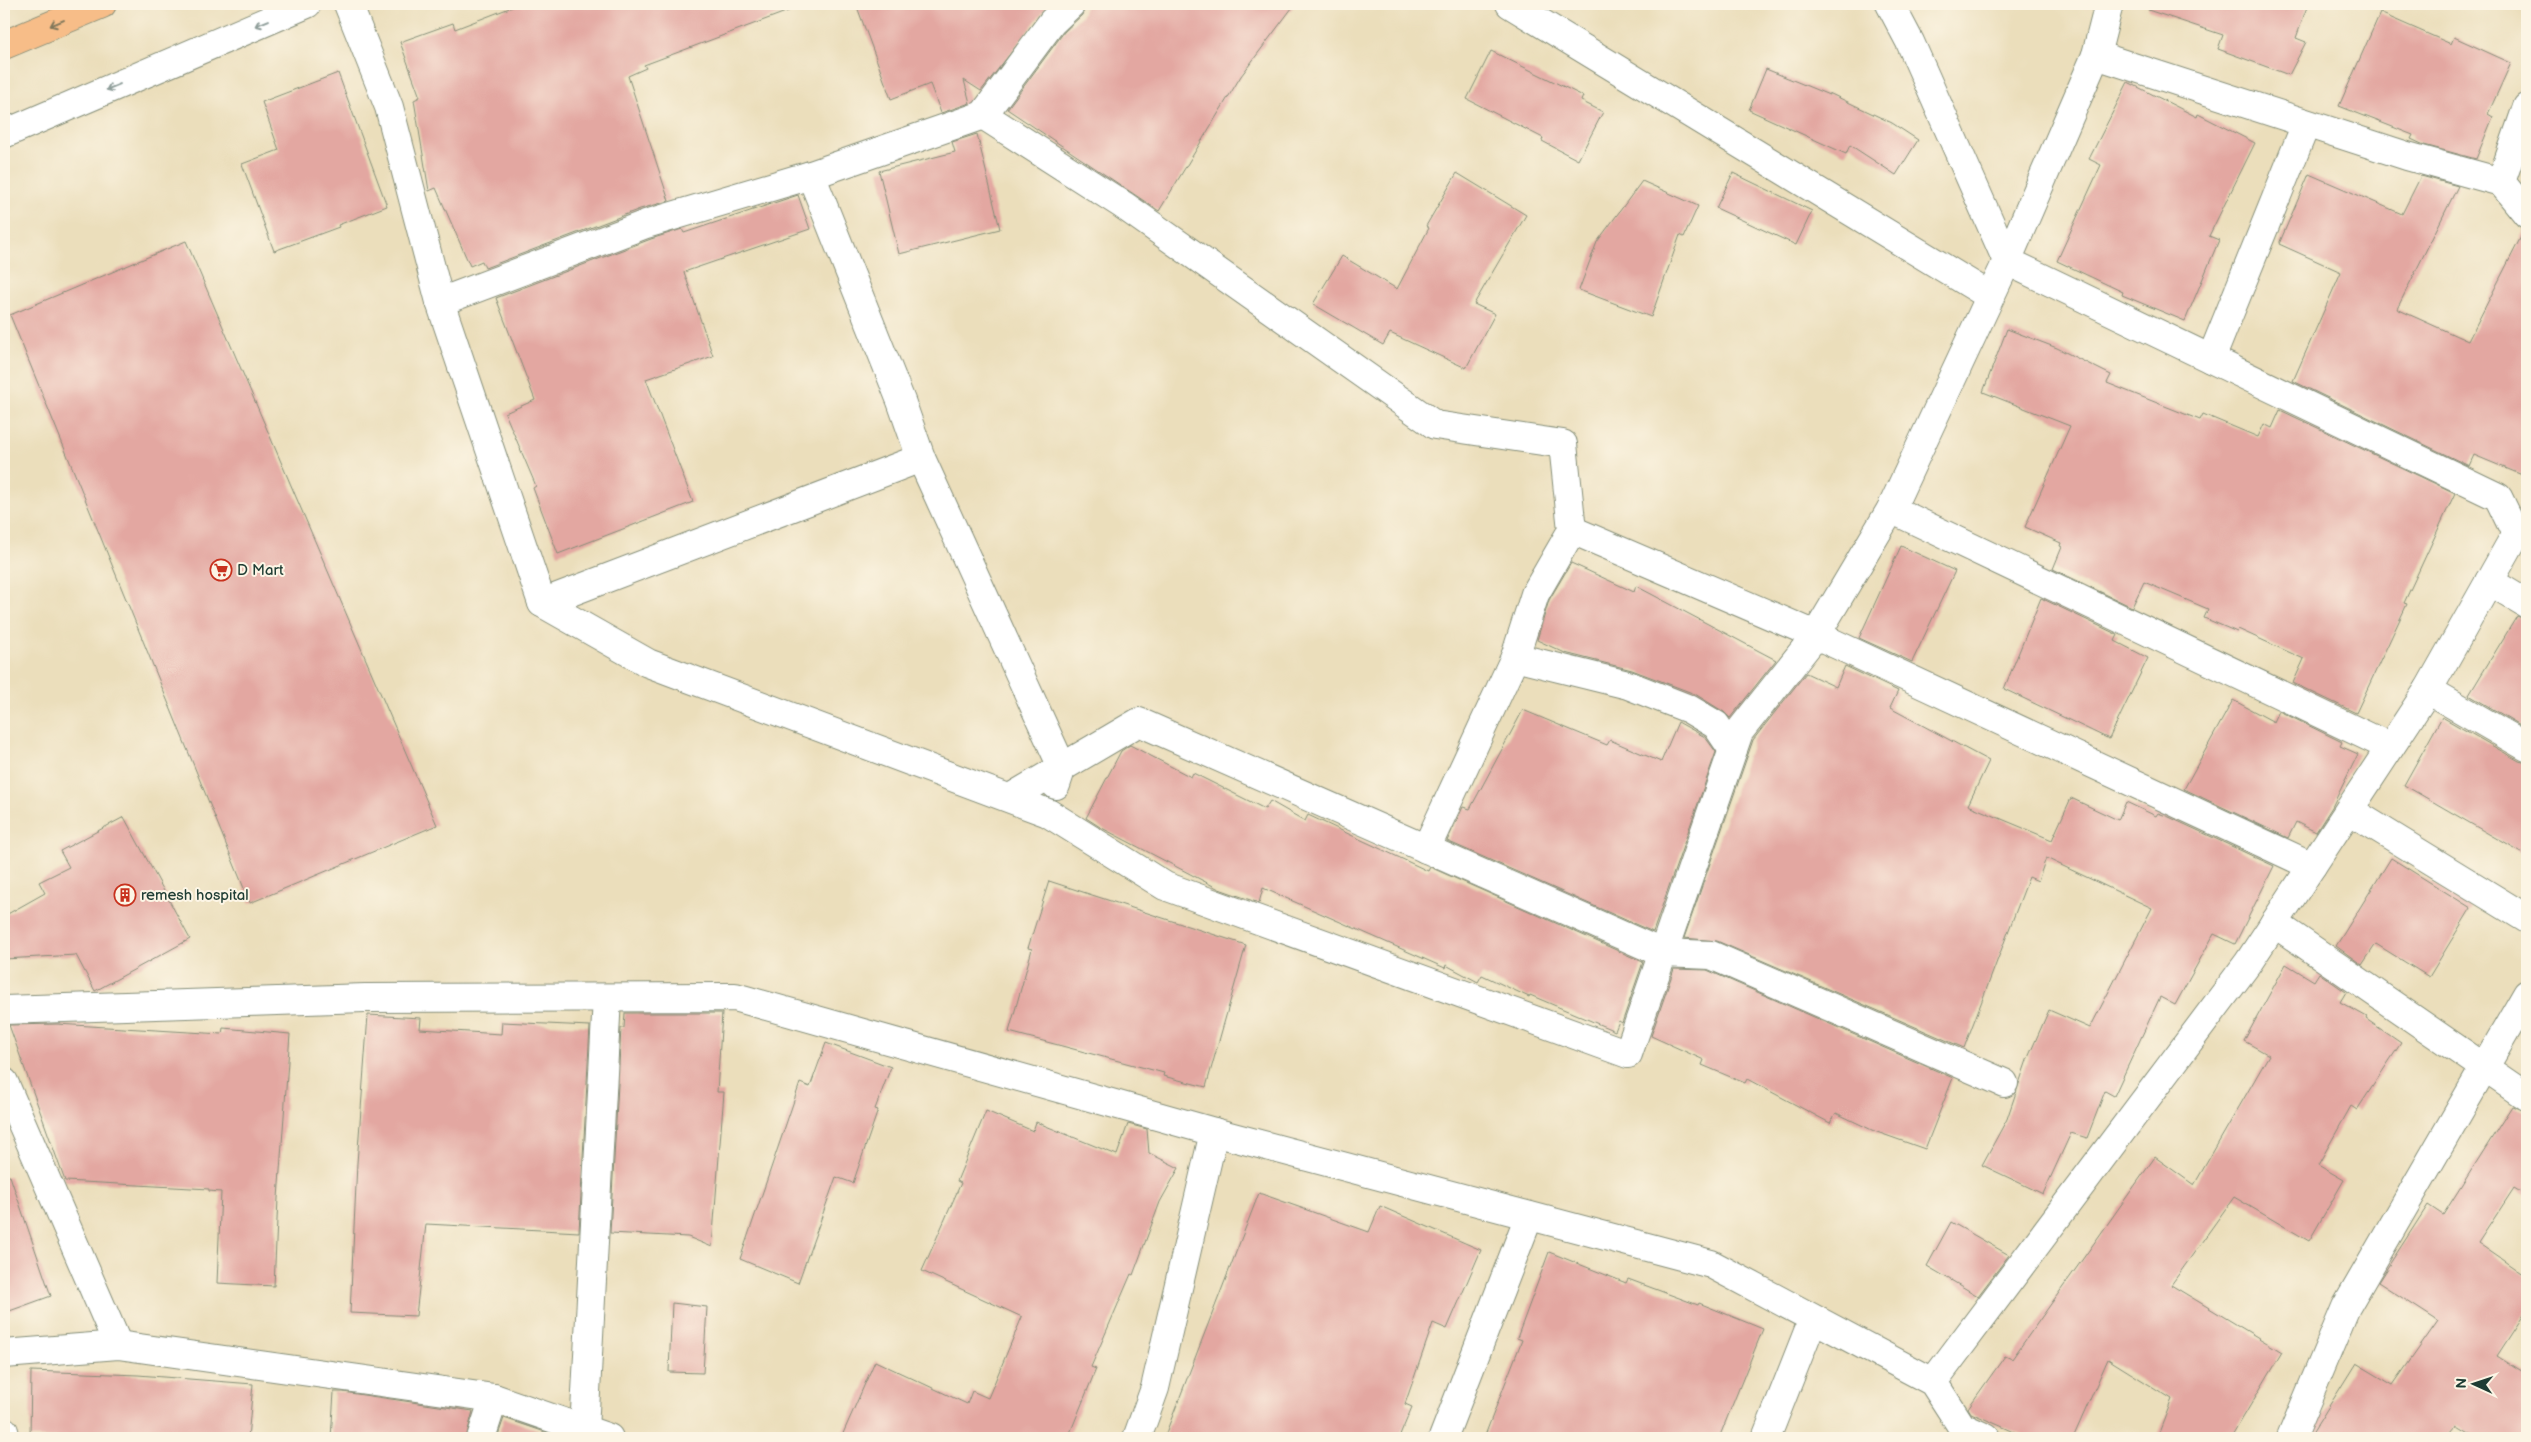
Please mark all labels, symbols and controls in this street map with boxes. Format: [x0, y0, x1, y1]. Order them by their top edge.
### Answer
one-way arrow [50, 18, 65, 28]
one-way arrow [255, 19, 270, 29]
one-way arrow [106, 83, 121, 93]
supermarket icon: D Mart [209, 558, 233, 582]
place label: D Mart [237, 561, 284, 580]
building icon: remesh hospital [113, 883, 137, 907]
place label: remesh hospital [141, 886, 249, 905]
north arrow [2448, 1360, 2498, 1410]
text: N [2453, 1378, 2470, 1389]

